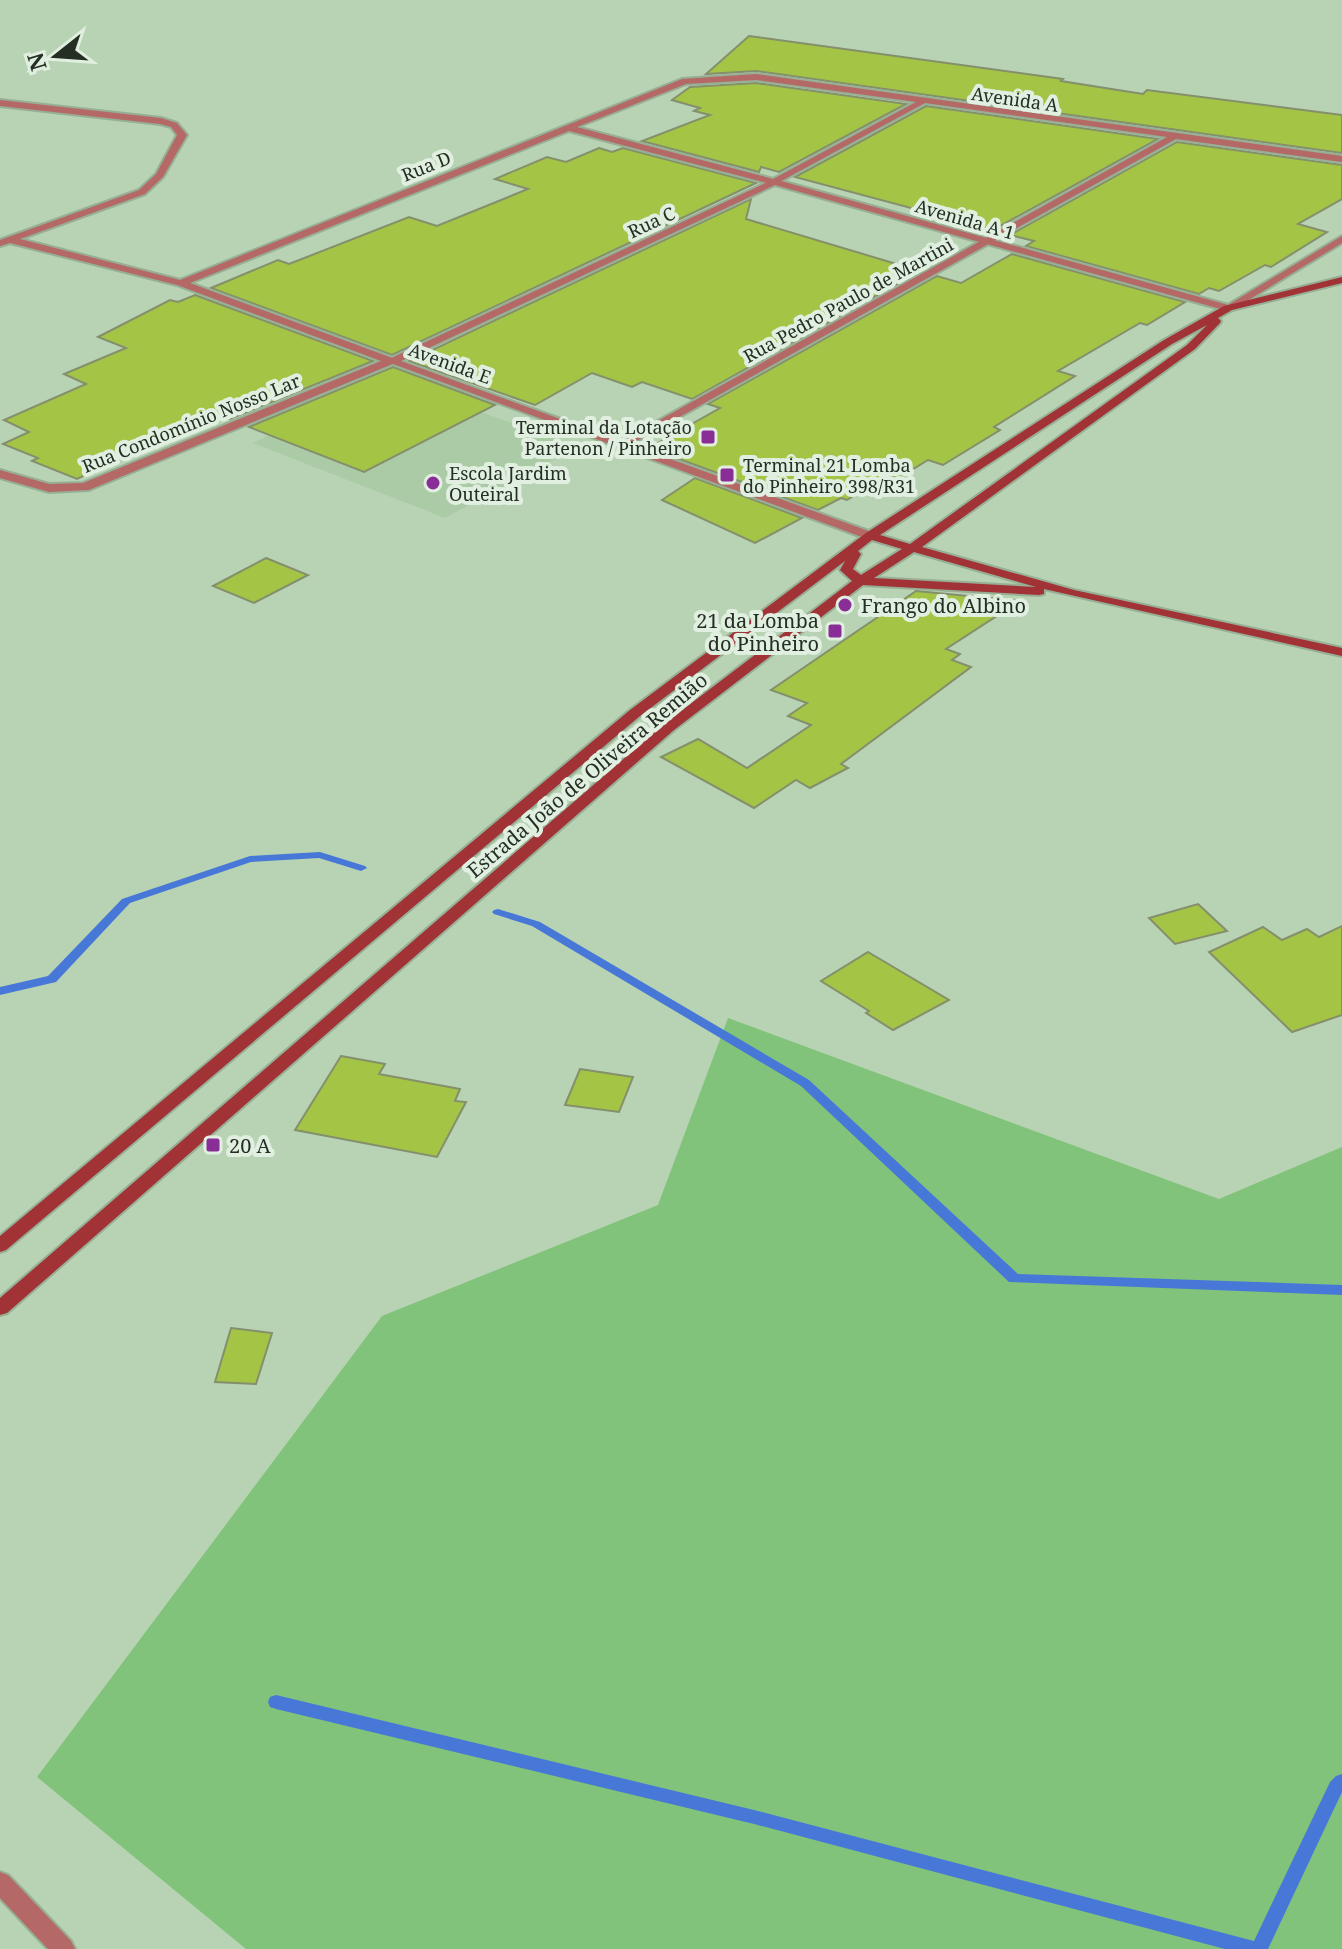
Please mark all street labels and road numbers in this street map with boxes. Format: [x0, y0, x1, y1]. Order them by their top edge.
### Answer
street label: Avenida A [970, 81, 1060, 117]
street label: Rua D [398, 145, 454, 187]
street label: Avenida A 1 [913, 193, 1017, 245]
street label: Rua C [624, 201, 678, 243]
street label: Rua Pedro Paulo de Martini [739, 232, 957, 368]
street label: Avenida E [405, 337, 495, 389]
street label: Rua Condomínio Nosso Lar [78, 368, 304, 478]
street label: Estrada João de Oliveira Remião [461, 666, 713, 884]

